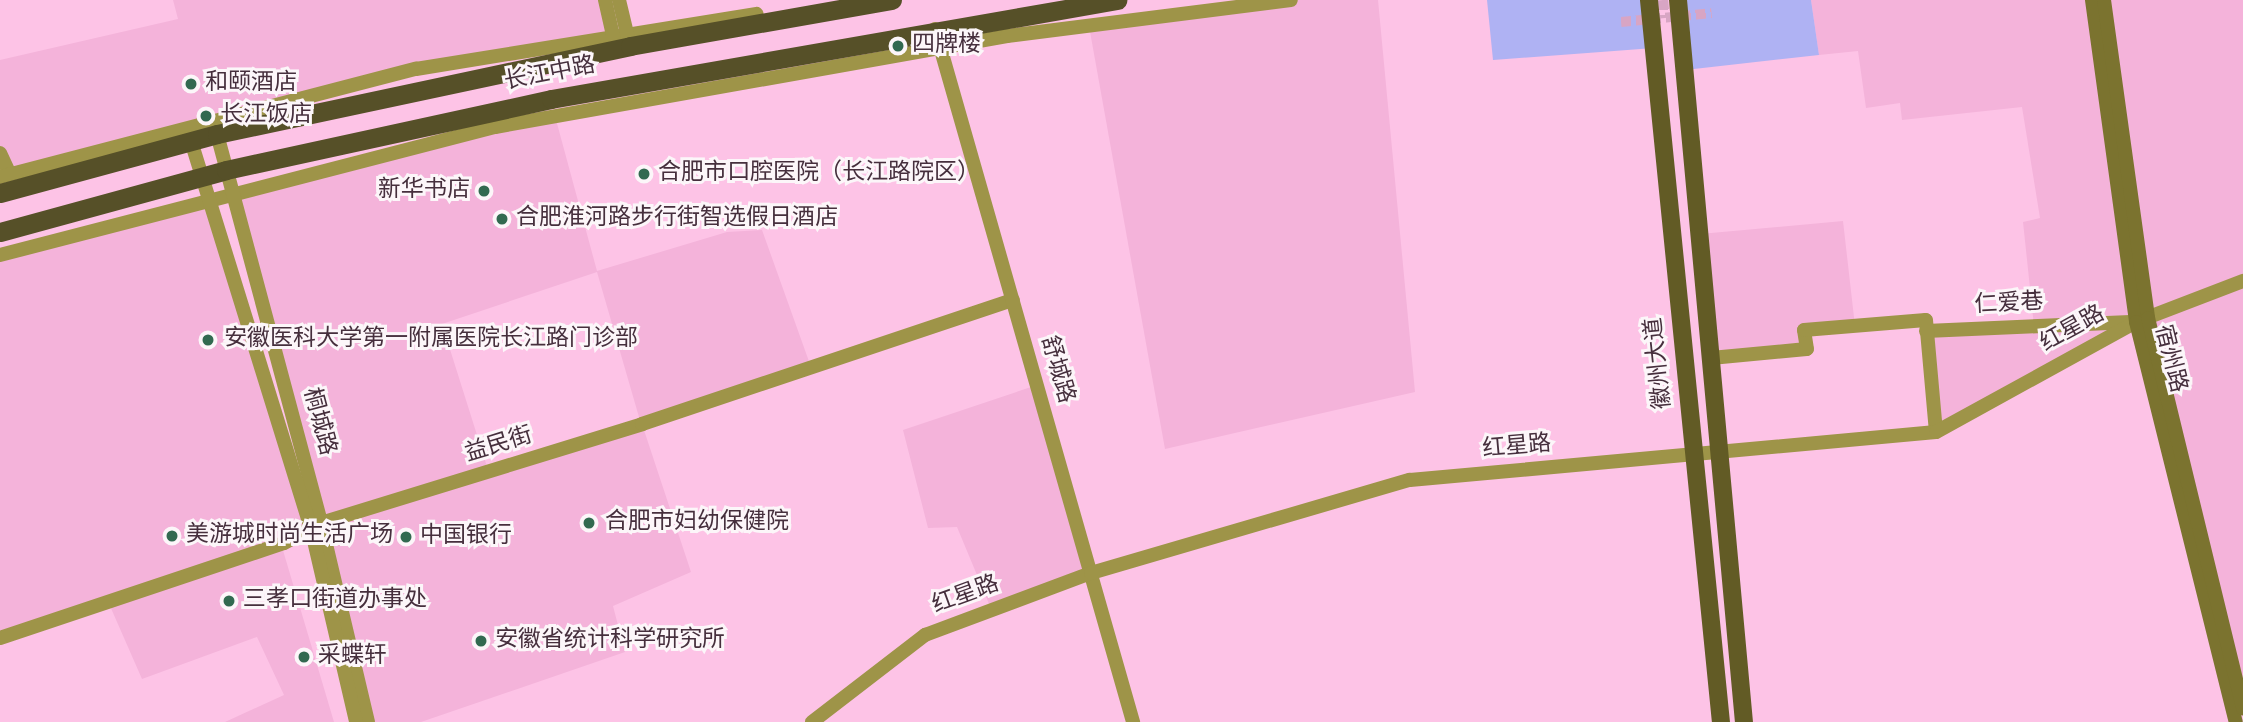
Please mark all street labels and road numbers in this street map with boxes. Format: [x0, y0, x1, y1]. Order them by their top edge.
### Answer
street label: 长江中路 [502, 53, 598, 97]
street label: 仁爱巷 [1974, 289, 2044, 321]
street label: 红星路 [2036, 301, 2110, 359]
street label: 徽州大道 [1641, 316, 1679, 410]
street label: 宿州路 [2147, 322, 2191, 396]
street label: 舒城路 [1033, 333, 1079, 407]
street label: 桐城路 [296, 385, 340, 459]
street label: 益民街 [462, 423, 536, 469]
street label: 红星路 [1481, 431, 1553, 465]
street label: 红星路 [929, 571, 1003, 621]

